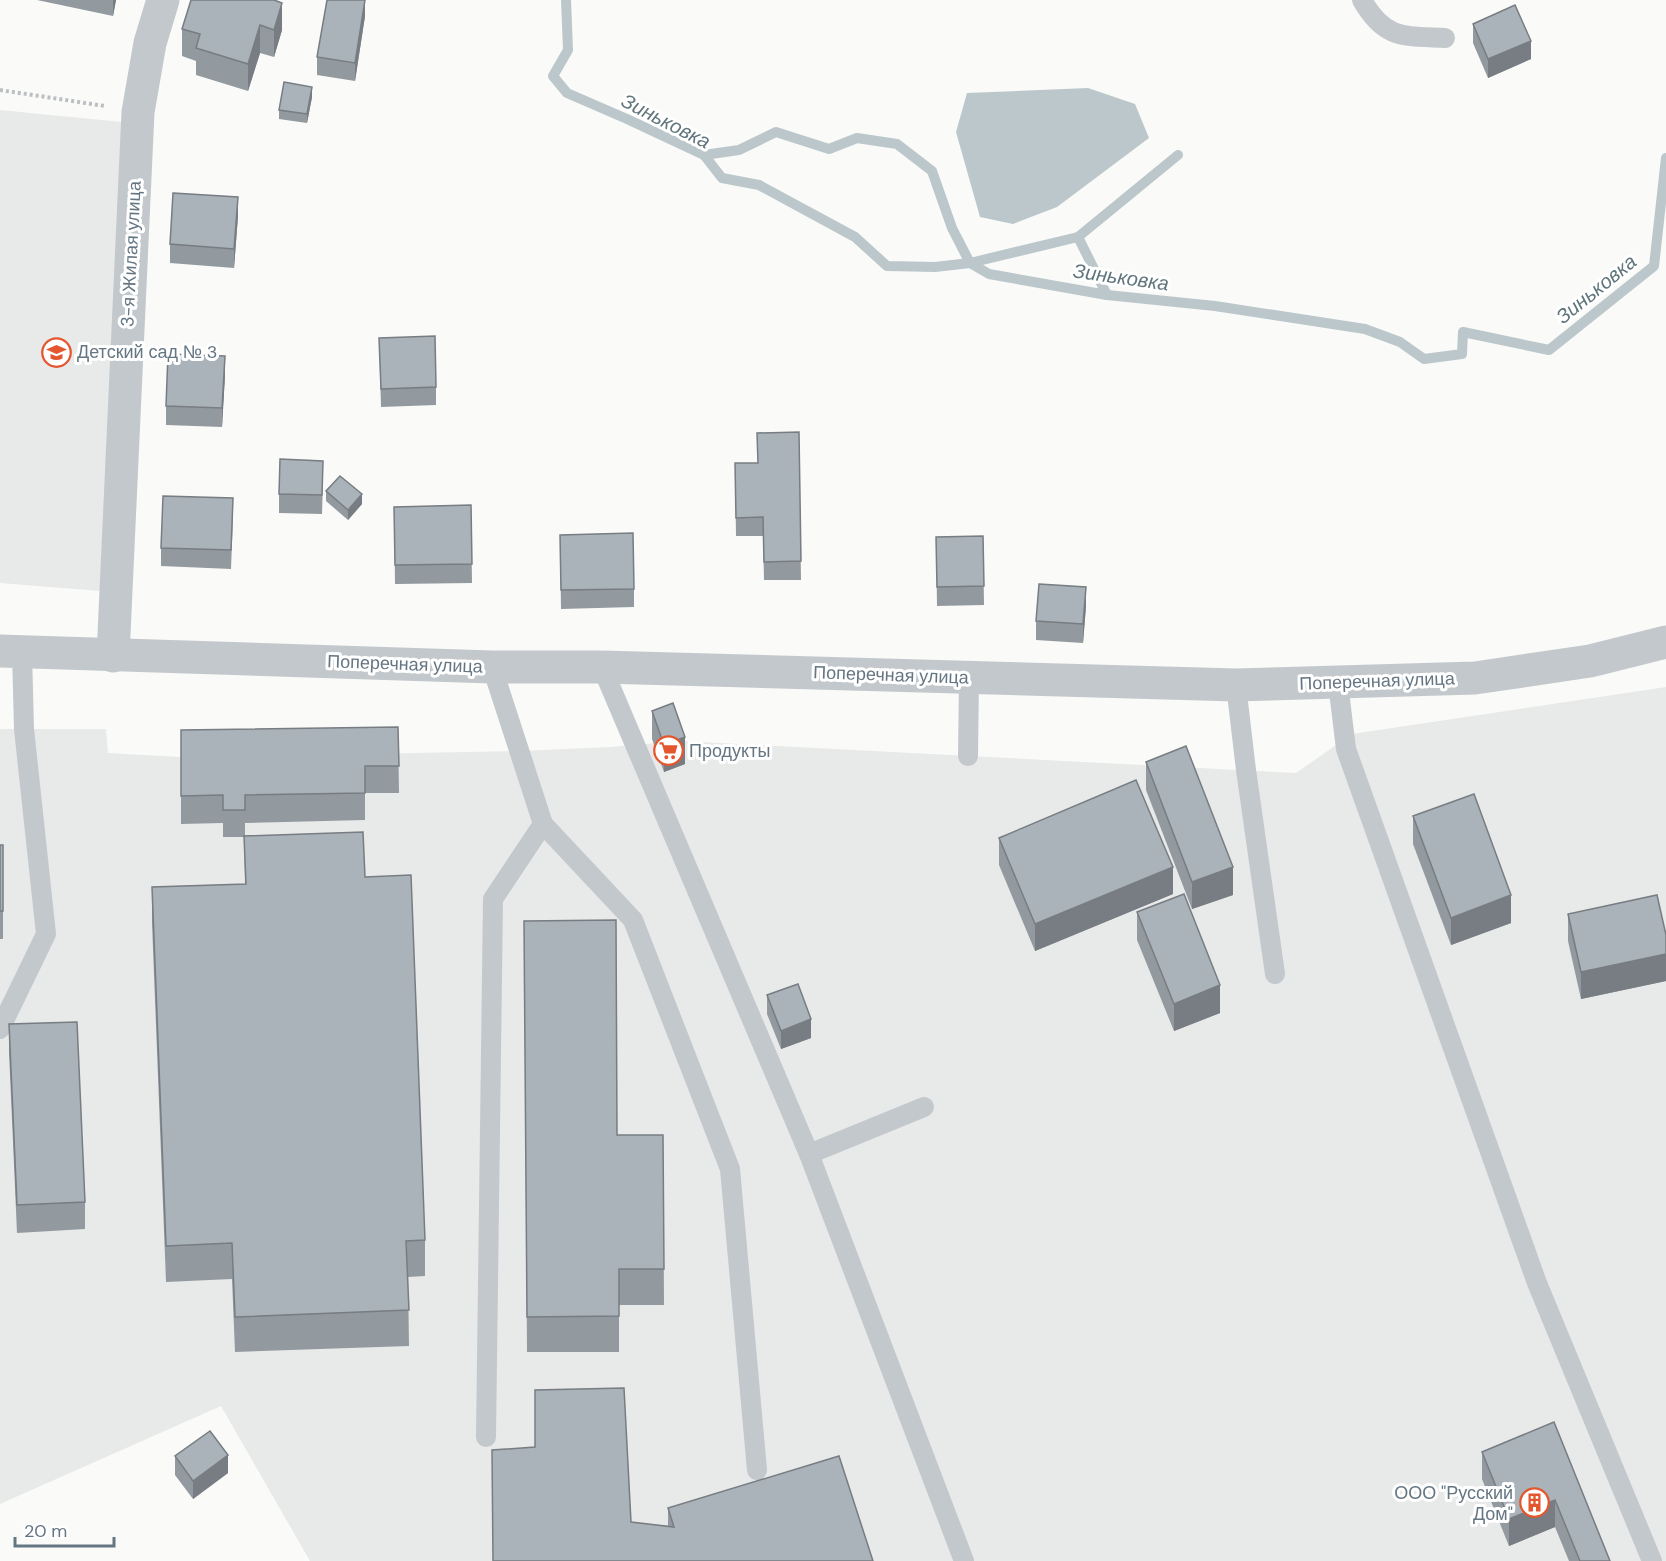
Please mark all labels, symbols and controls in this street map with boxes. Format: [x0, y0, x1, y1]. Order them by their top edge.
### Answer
water label: Зиньковка [617, 88, 715, 154]
street label: 3-я Жилая улица [115, 179, 147, 328]
water label: Зиньковка [1550, 249, 1642, 329]
water label: Зиньковка [1071, 257, 1171, 297]
school or university icon: Детский сад № 3 [40, 336, 72, 368]
place label: Детский сад № 3 [77, 340, 217, 364]
street label: Поперечная улица [327, 649, 484, 679]
street label: Поперечная улица [813, 660, 970, 690]
street label: Поперечная улица [1299, 666, 1456, 696]
supermarket icon: Продукты [652, 735, 684, 767]
place label: Продукты [689, 739, 770, 763]
place label: ООО "Русский Дом" [1394, 1481, 1513, 1526]
building icon: ООО "Русский Дом" [1518, 1487, 1550, 1519]
scale bar [15, 1510, 114, 1548]
text: 20 m [24, 1519, 67, 1543]

